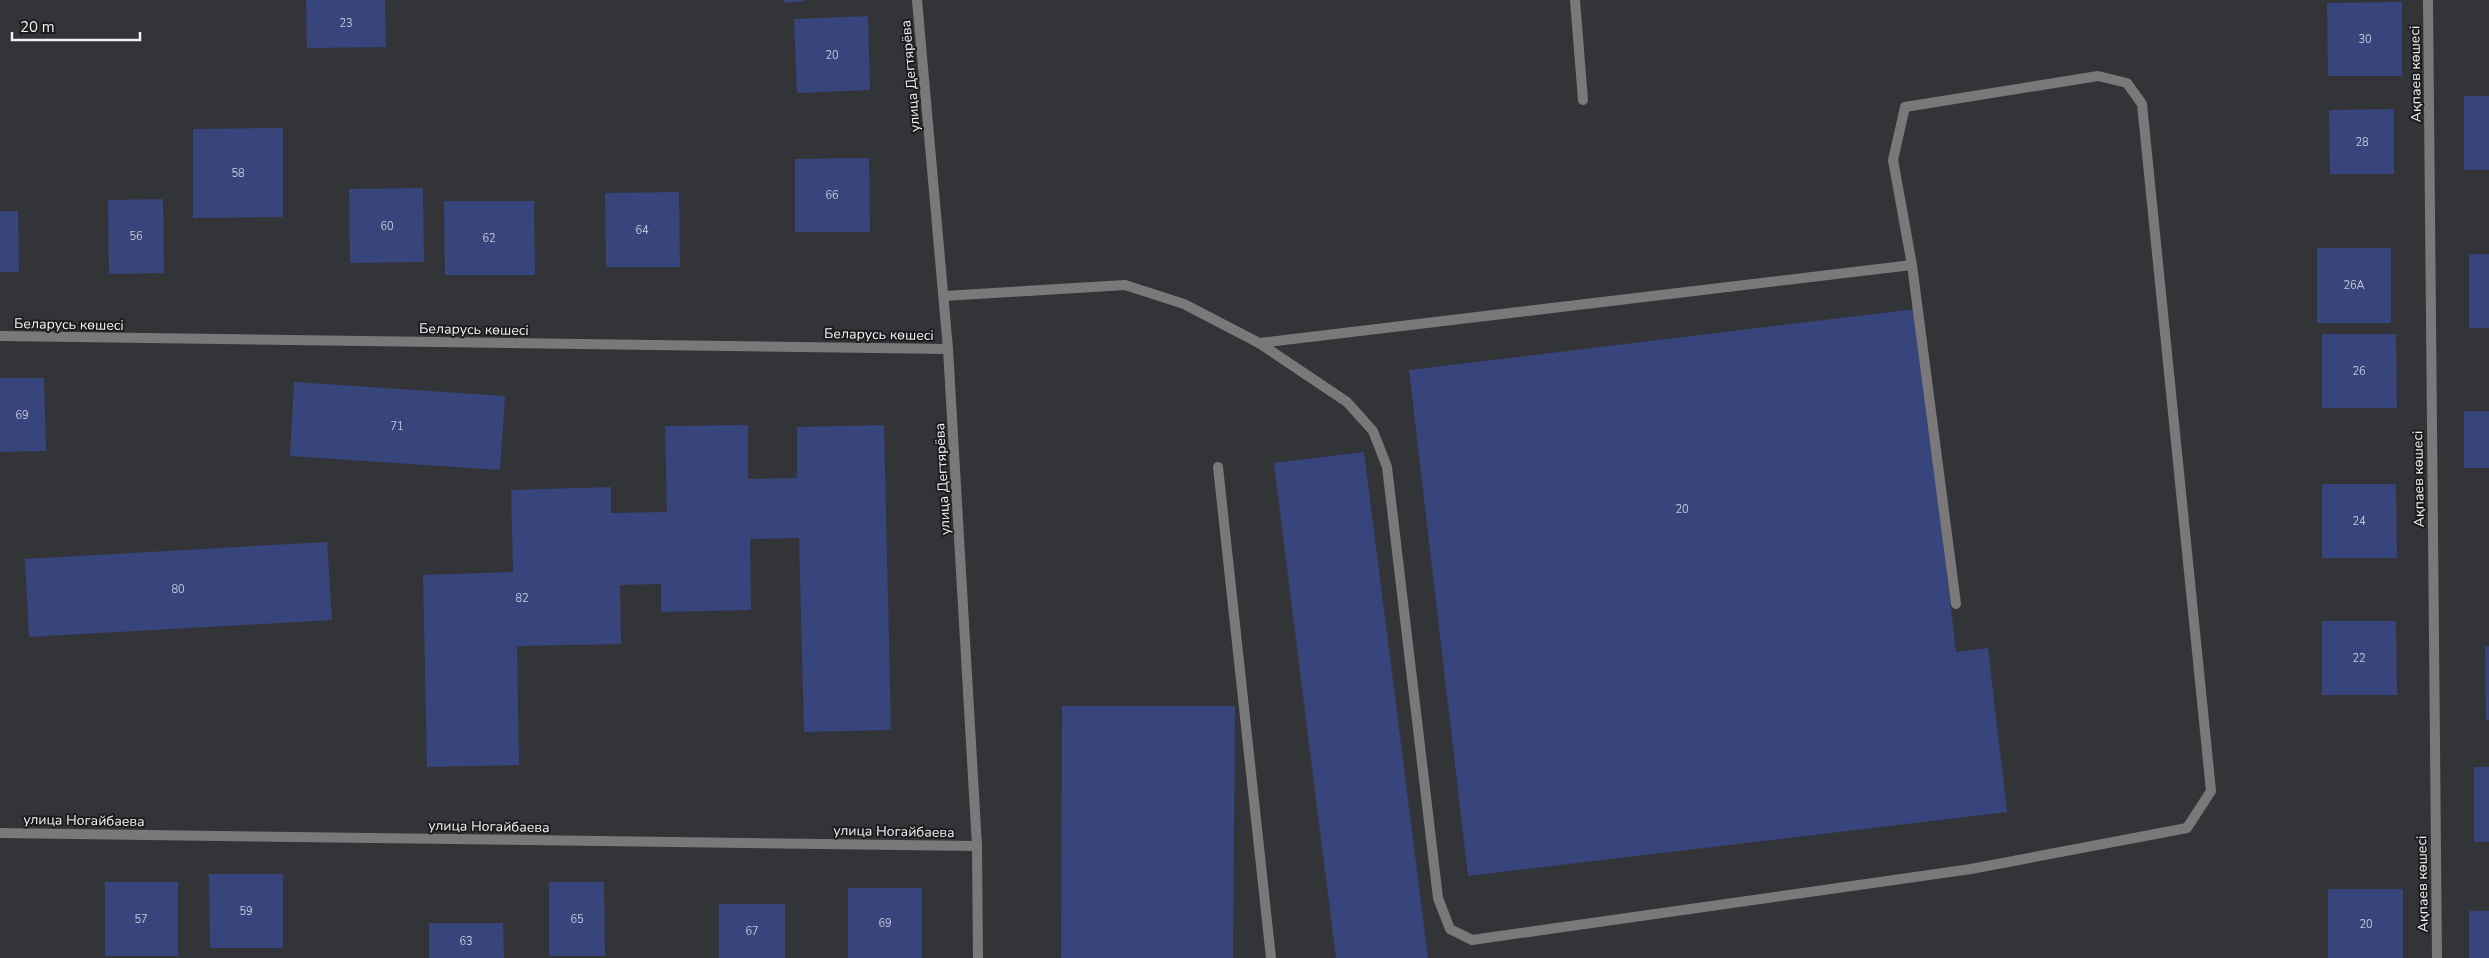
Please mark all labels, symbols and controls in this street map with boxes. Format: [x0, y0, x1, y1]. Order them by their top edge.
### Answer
scale bar [12, 10, 140, 42]
house number: 23 [339, 16, 353, 31]
text: 20 m [20, 17, 55, 37]
street label: улица Дегтярёва [896, 19, 925, 133]
street label: Ақпаев көшесі [2405, 25, 2426, 123]
house number: 30 [2358, 32, 2372, 47]
house number: 20 [825, 48, 839, 63]
house number: 28 [2355, 135, 2369, 150]
house number: 58 [231, 166, 245, 181]
house number: 66 [825, 188, 839, 203]
house number: 60 [380, 219, 394, 234]
house number: 64 [635, 223, 649, 238]
house number: 56 [129, 229, 143, 244]
house number: 62 [482, 231, 496, 246]
house number: 26А [2343, 278, 2365, 293]
street label: Беларусь көшесі [14, 314, 124, 335]
street label: Беларусь көшесі [419, 319, 529, 340]
street label: Беларусь көшесі [824, 324, 934, 345]
house number: 26 [2352, 364, 2366, 379]
house number: 69 [15, 408, 29, 423]
house number: 71 [390, 419, 404, 434]
street label: улица Дегтярёва [930, 422, 955, 536]
street label: Ақпаев көшесі [2408, 430, 2429, 528]
house number: 20 [1675, 502, 1689, 517]
house number: 24 [2352, 514, 2366, 529]
house number: 80 [171, 582, 185, 597]
house number: 82 [515, 591, 529, 606]
house number: 22 [2352, 651, 2366, 666]
street label: улица Ногайбаева [23, 810, 145, 831]
street label: улица Ногайбаева [428, 816, 550, 837]
street label: улица Ногайбаева [833, 821, 955, 842]
street label: Ақпаев көшесі [2412, 835, 2433, 933]
house number: 59 [239, 904, 253, 919]
house number: 57 [134, 912, 148, 927]
house number: 65 [570, 912, 584, 927]
house number: 69 [878, 916, 892, 931]
house number: 20 [2359, 917, 2373, 932]
house number: 67 [745, 924, 759, 939]
house number: 63 [459, 934, 473, 949]

